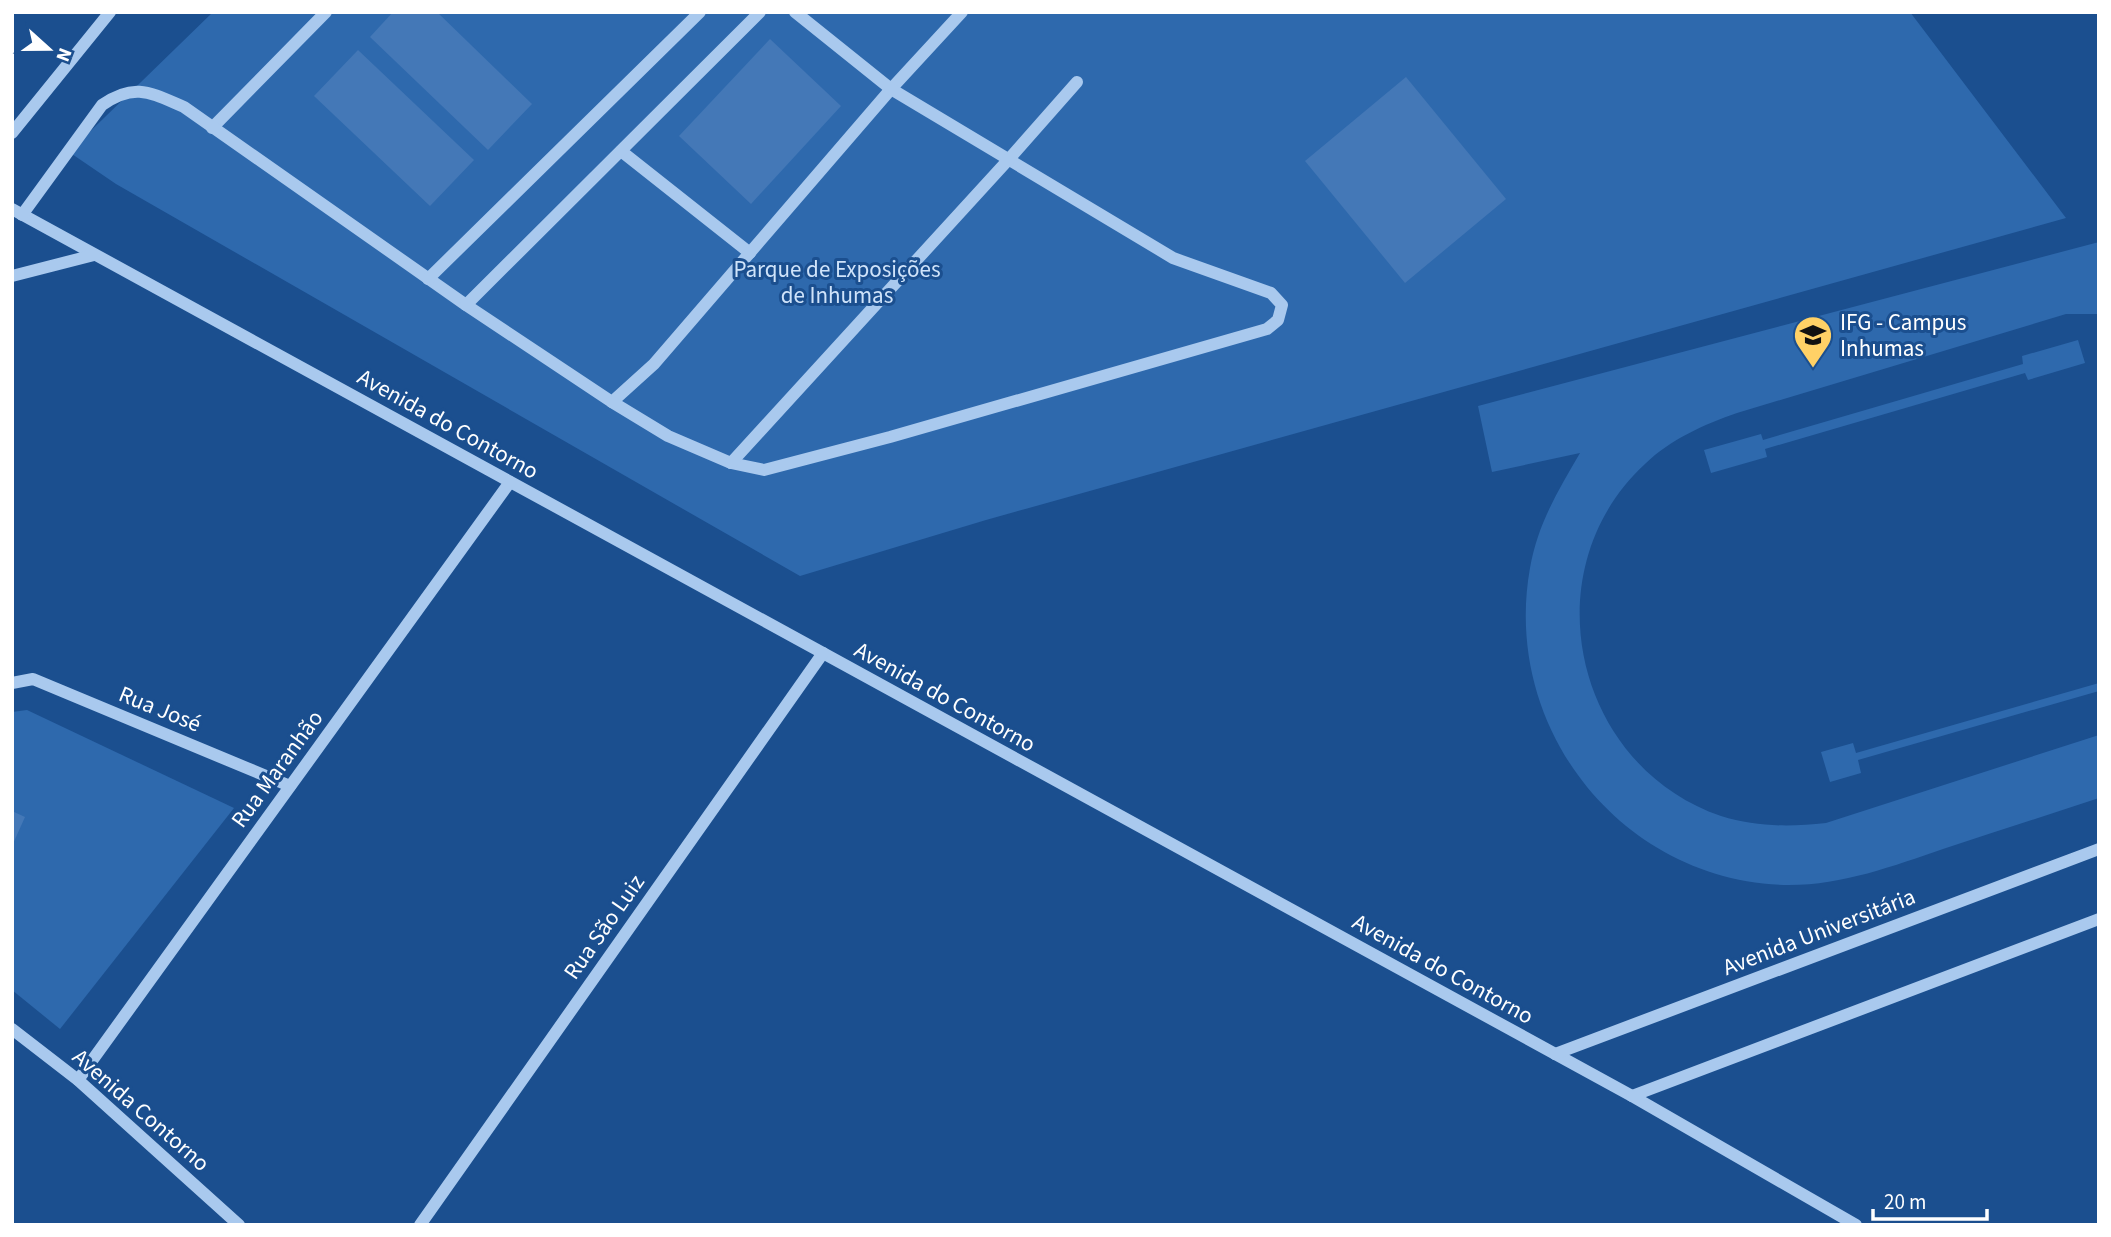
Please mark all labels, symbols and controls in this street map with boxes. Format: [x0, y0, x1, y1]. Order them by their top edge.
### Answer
north arrow [14, 14, 84, 84]
text: N [49, 44, 78, 65]
park label: Parque de Exposições de Inhumas [733, 253, 941, 312]
place label: IFG - Campus Inhumas [1840, 306, 1966, 365]
school or university icon: IFG - Campus Inhumas [1792, 314, 1834, 369]
street label: Avenida do Contorno [351, 360, 545, 488]
street label: Avenida do Contorno [848, 633, 1042, 761]
street label: Rua José [114, 678, 206, 740]
street label: Rua Maranhão [223, 703, 331, 835]
street label: Rua São Luiz [556, 868, 653, 986]
street label: Avenida Universitária [1718, 880, 1920, 984]
street label: Avenida do Contorno [1346, 905, 1540, 1033]
street label: Avenida Contorno [65, 1041, 217, 1179]
scale bar [1873, 1178, 1987, 1222]
text: 20 m [1884, 1187, 1926, 1217]

